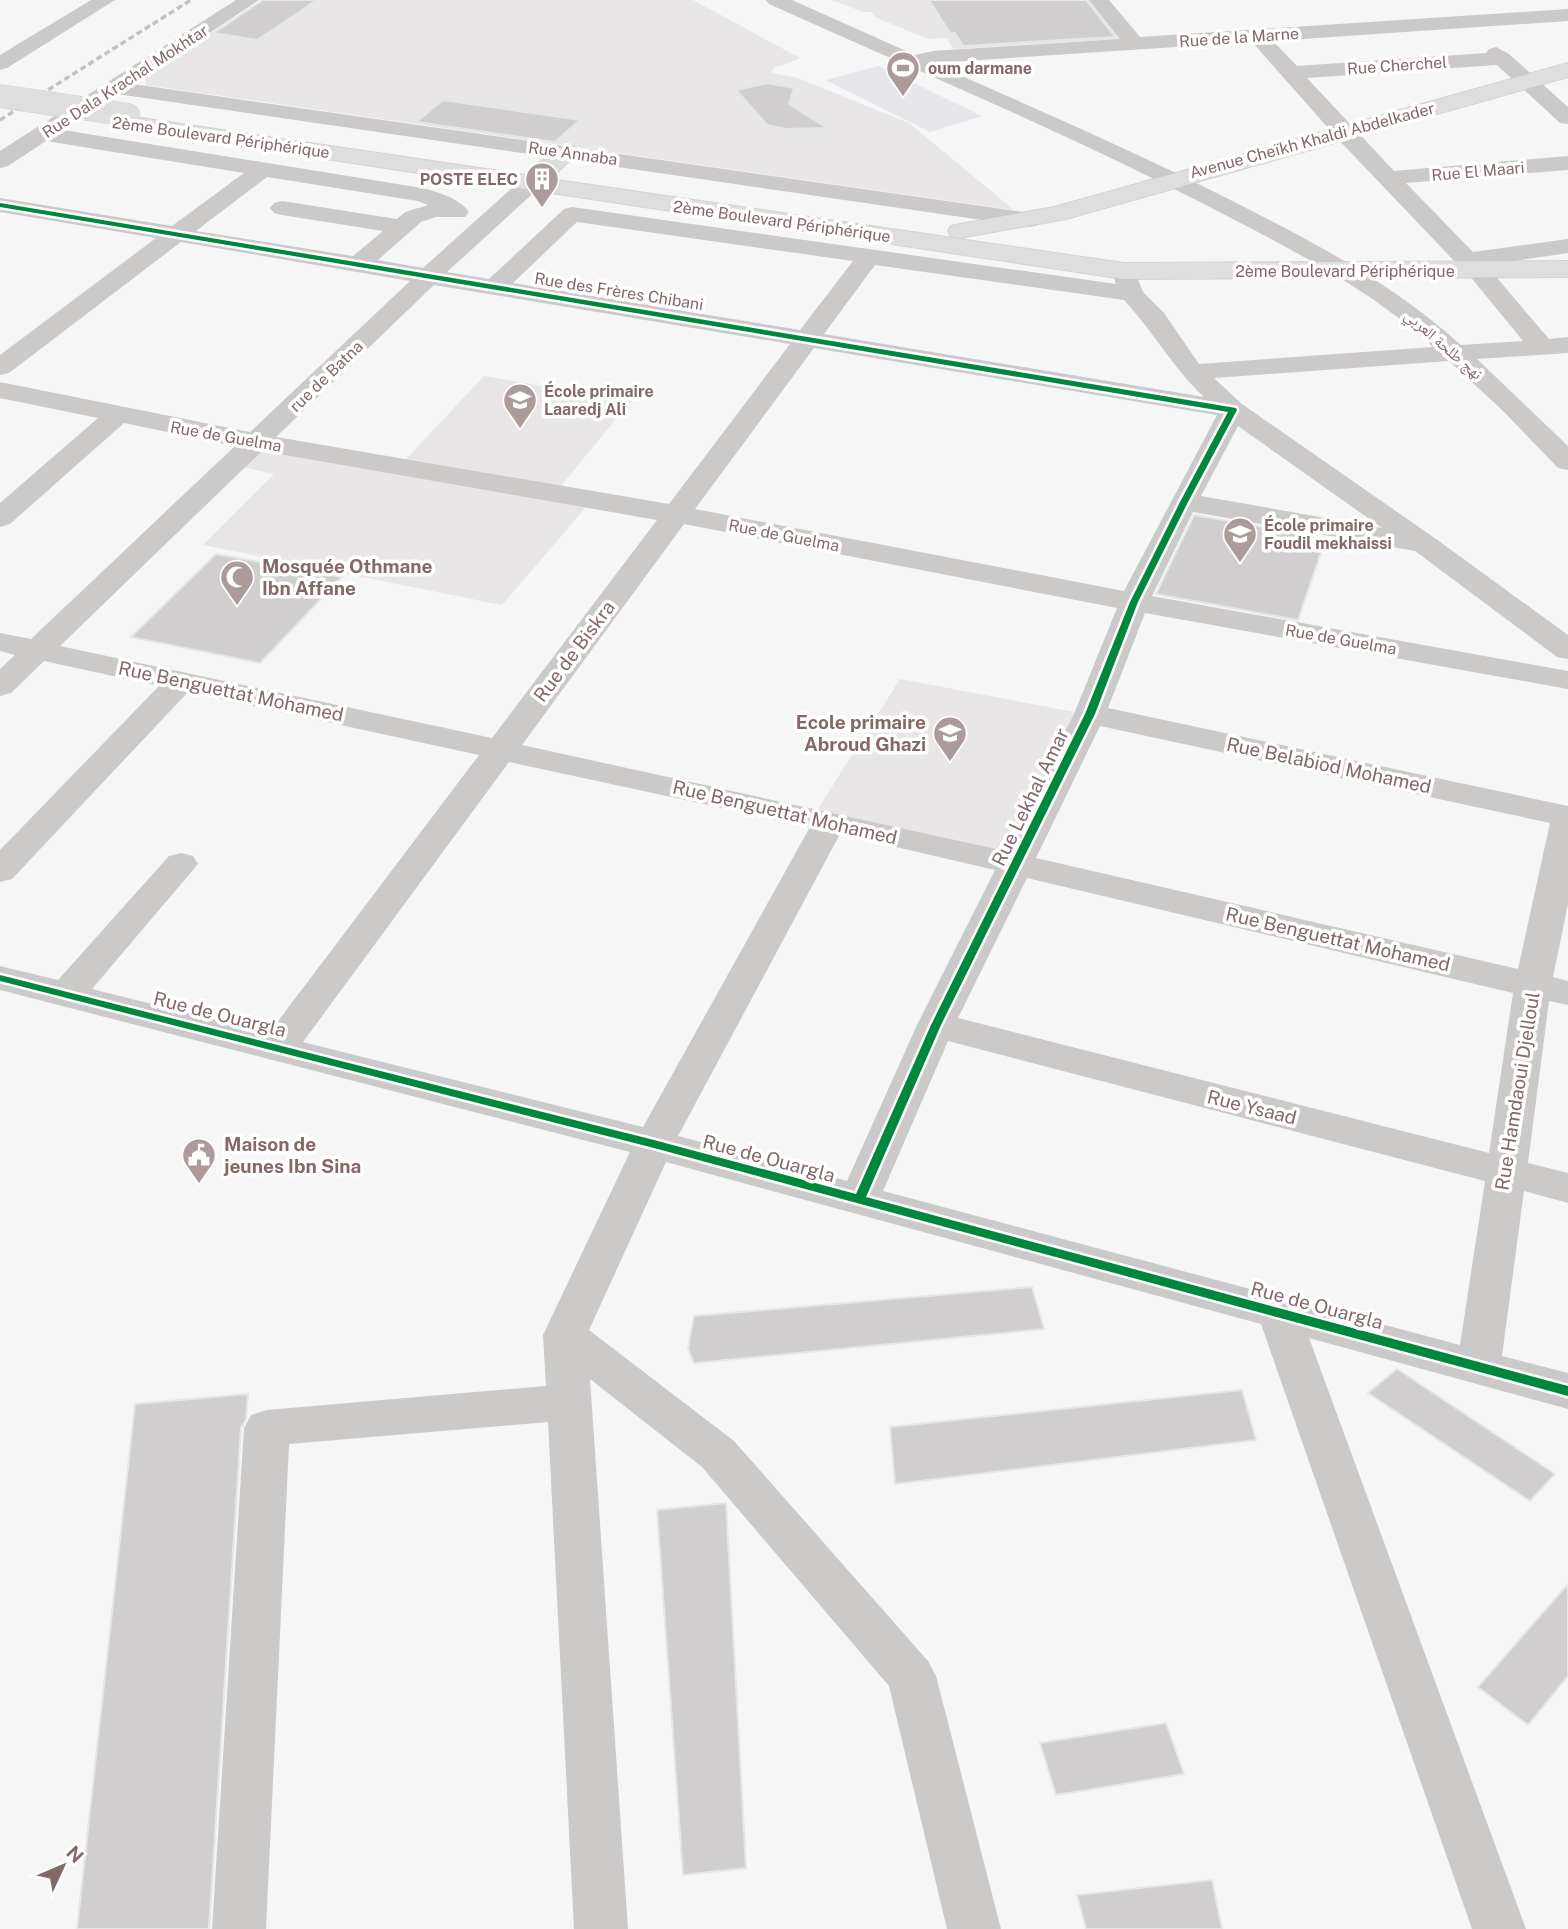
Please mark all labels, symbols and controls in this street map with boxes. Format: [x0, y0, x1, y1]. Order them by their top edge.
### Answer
street label: Rue Dala Krachal Mokhtar [39, 21, 212, 142]
street label: Rue de la Marne [1179, 24, 1300, 51]
sports icon: oum darmane [884, 49, 922, 98]
street label: Rue Cherchel [1347, 53, 1448, 78]
place label: oum darmane [928, 59, 1032, 78]
street label: Avenue Cheïkh Khaldi Abdelkader [1188, 99, 1437, 182]
street label: 2ème Boulevard Périphérique [111, 113, 331, 162]
street label: Rue Annaba [527, 138, 619, 169]
street label: Rue El Maari [1431, 158, 1525, 185]
building icon: POSTE ELEC [523, 160, 561, 209]
place label: POSTE ELEC [420, 170, 518, 189]
street label: 2ème Boulevard Périphérique [672, 197, 892, 246]
street label: 2ème Boulevard Périphérique [1235, 262, 1455, 281]
street label: Rue des Frères Chibani [533, 269, 705, 314]
street label: نهج طلحة العربي [1399, 305, 1487, 386]
street label: rue de Batna [286, 337, 367, 416]
school or university icon: École primaire Laaredj Ali [501, 381, 539, 430]
place label: École primaire Laaredj Ali [544, 381, 654, 419]
street label: Rue de Guelma [169, 417, 283, 456]
street label: Rue de Guelma [727, 515, 841, 556]
school or university icon: École primaire Foudil mekhaissi [1221, 515, 1259, 564]
place label: École primaire Foudil mekhaissi [1264, 515, 1392, 553]
place label: Mosquée Othmane Ibn Affane [262, 555, 432, 599]
mosque icon: Mosquée Othmane Ibn Affane [218, 558, 256, 607]
street label: Rue de Biskra [529, 596, 619, 706]
street label: Rue de Guelma [1284, 620, 1398, 659]
street label: Rue Benguettat Mohamed [116, 656, 346, 726]
place label: Ecole primaire Abroud Ghazi [796, 711, 926, 755]
school or university icon: Ecole primaire Abroud Ghazi [931, 714, 969, 763]
street label: Rue Lekhal Amar [987, 724, 1073, 870]
street label: Rue Belabiod Mohamed [1225, 733, 1433, 797]
street label: Rue Benguettat Mohamed [671, 775, 899, 849]
street label: Rue Benguettat Mohamed [1224, 902, 1452, 976]
street label: Rue de Ouargla [151, 987, 289, 1041]
street label: Rue Hamdaoui Djelloul [1490, 990, 1544, 1192]
street label: Rue Ysaad [1205, 1085, 1299, 1129]
street label: Rue de Ouargla [701, 1130, 837, 1186]
place label: Maison de jeunes Ibn Sina [223, 1133, 361, 1177]
public building icon: Maison de jeunes Ibn Sina [180, 1136, 218, 1185]
street label: Rue de Ouargla [1249, 1277, 1385, 1333]
north arrow [28, 1831, 98, 1901]
text: N [62, 1841, 88, 1867]

